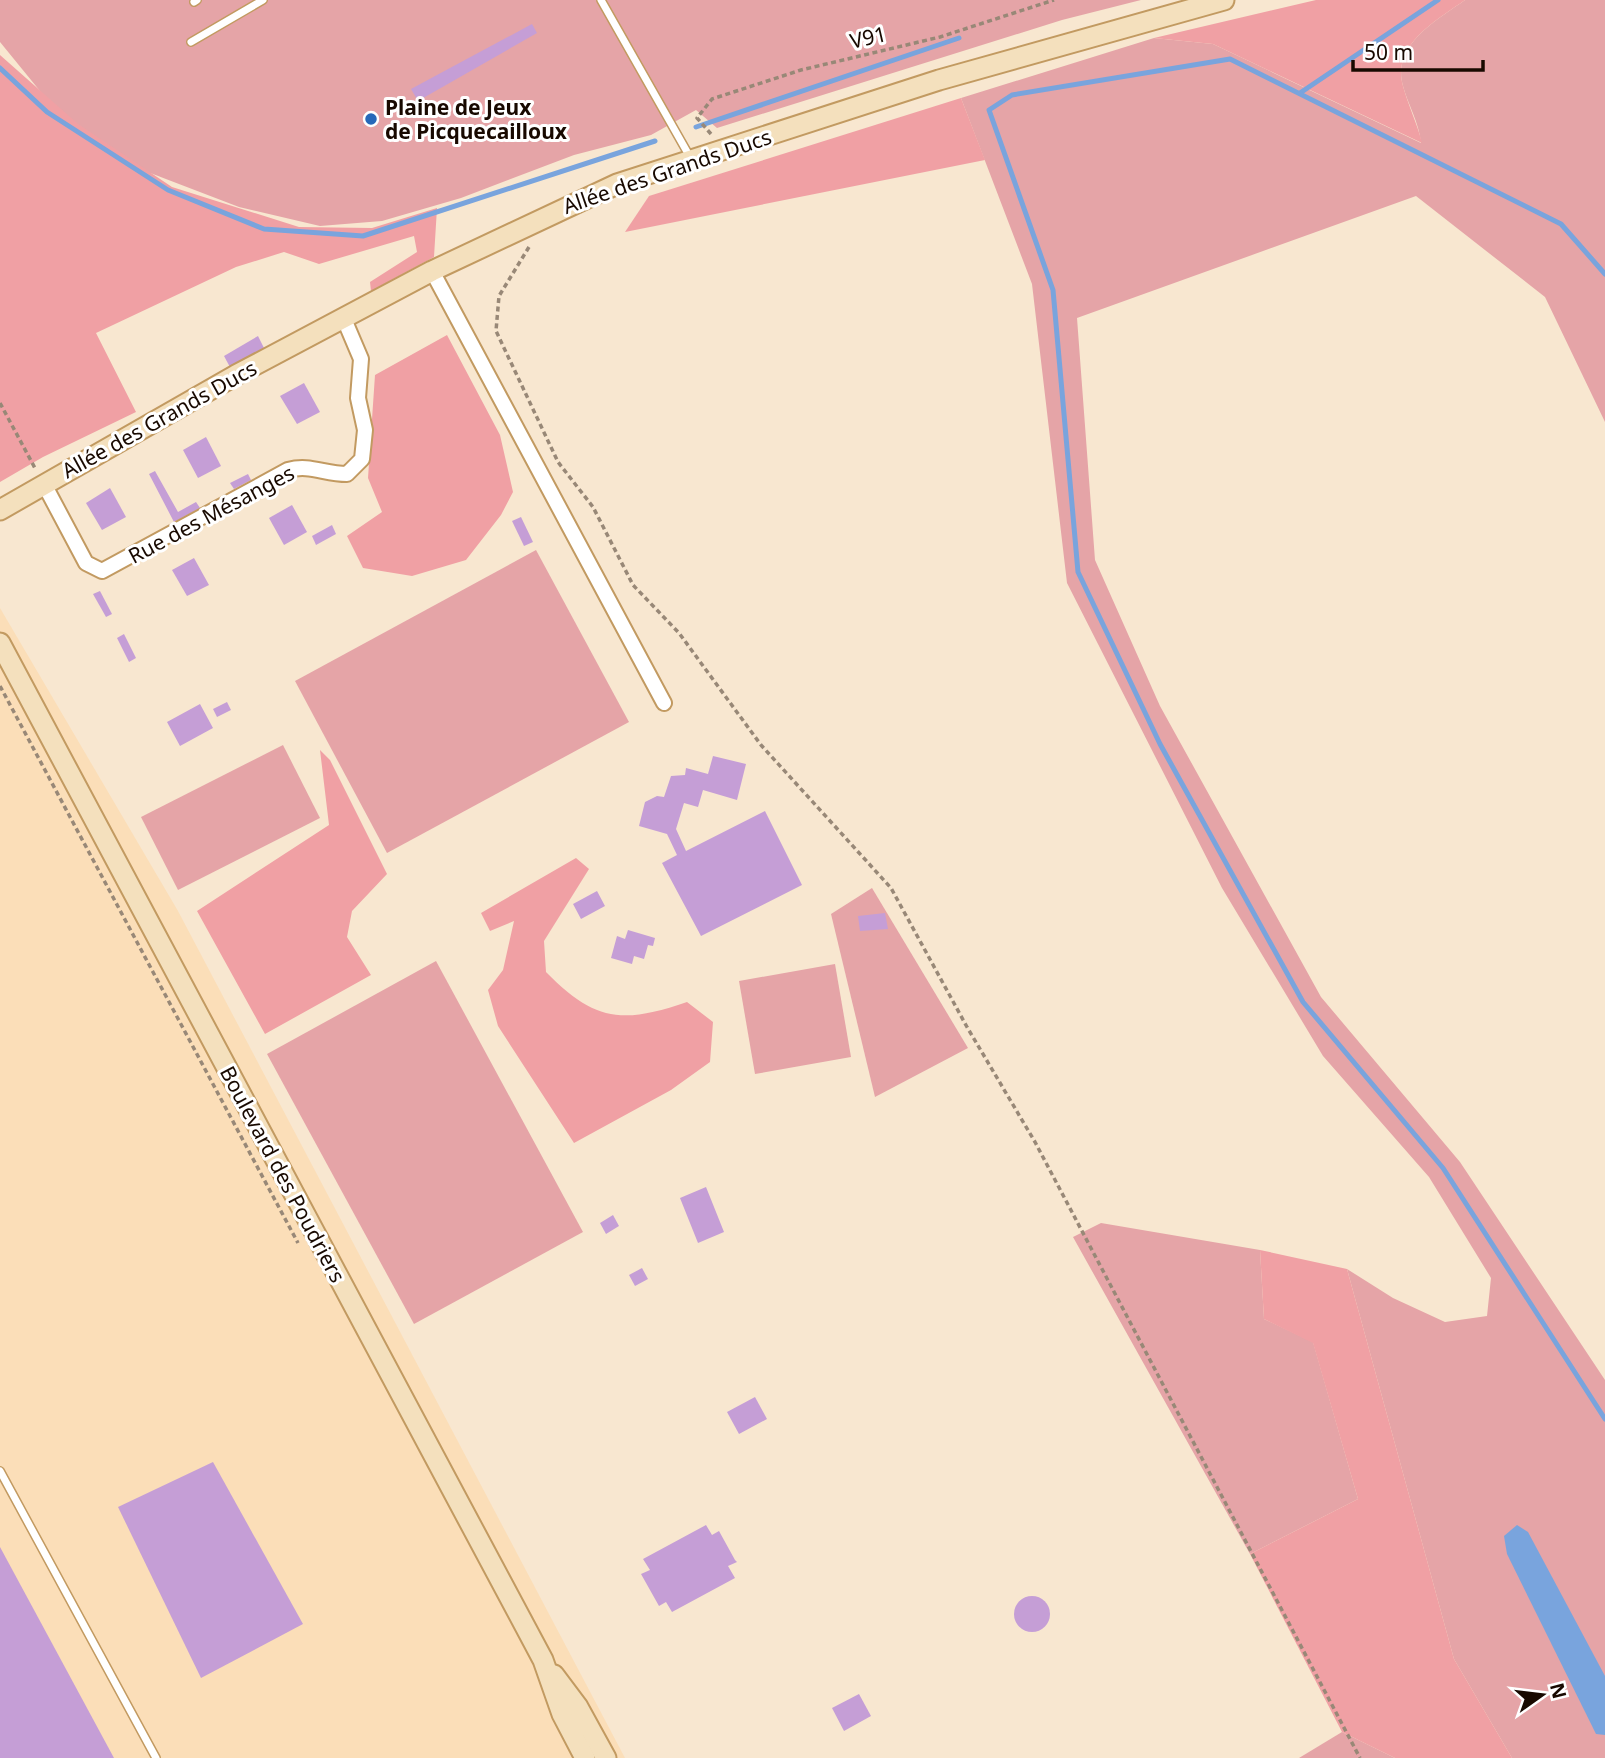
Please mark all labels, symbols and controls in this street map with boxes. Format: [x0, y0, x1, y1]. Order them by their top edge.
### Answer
street label: V91 [847, 19, 889, 55]
scale bar [1353, 28, 1482, 72]
text: 50 m [1364, 38, 1413, 66]
place label: Plaine de Jeux de Picquecailloux [385, 93, 568, 145]
marker: Plaine de Jeux de Picquecailloux [363, 111, 379, 127]
street label: Allée des Grands Ducs [559, 122, 775, 220]
street label: Allée des Grands Ducs [56, 354, 262, 484]
street label: Rue des Mésanges [123, 458, 299, 570]
street label: Boulevard des Poudriers [214, 1061, 352, 1287]
north arrow [1507, 1660, 1577, 1730]
text: N [1544, 1680, 1573, 1702]

